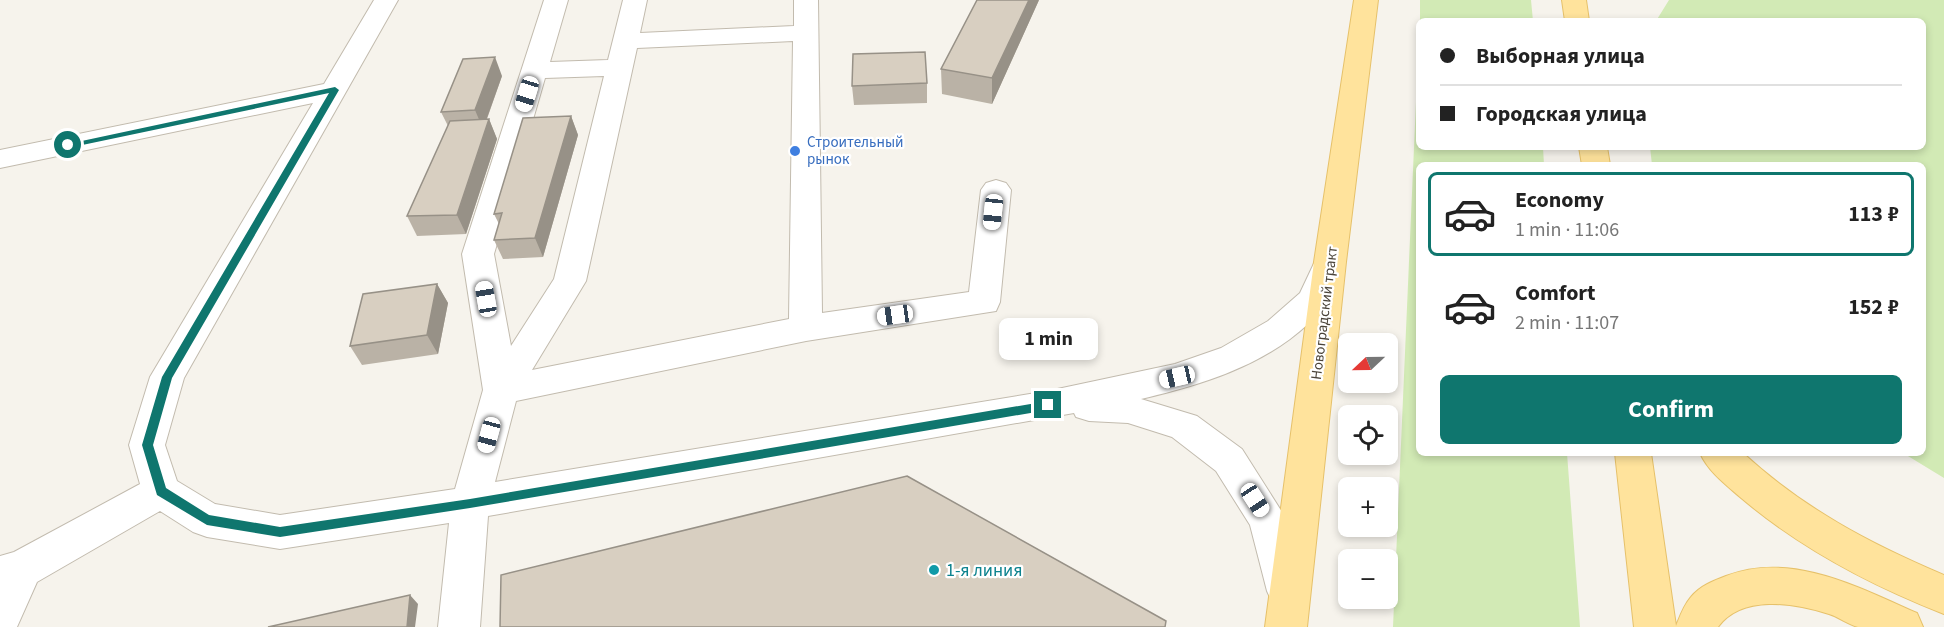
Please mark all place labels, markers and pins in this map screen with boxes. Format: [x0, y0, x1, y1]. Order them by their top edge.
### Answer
place label: Строительный рынок [807, 132, 903, 170]
marker: Строительный рынок [788, 144, 802, 158]
place label: 1-я линия [946, 558, 1023, 583]
marker: 1-я линия [927, 563, 941, 577]

